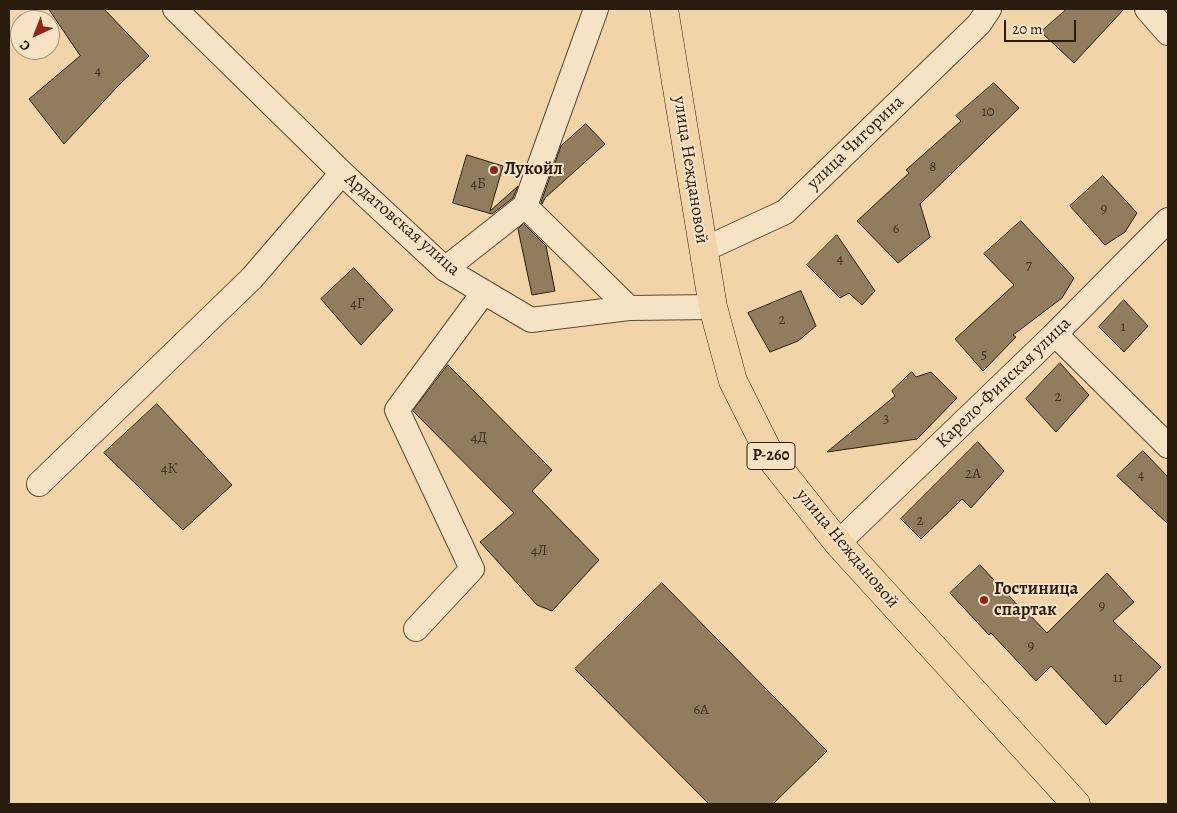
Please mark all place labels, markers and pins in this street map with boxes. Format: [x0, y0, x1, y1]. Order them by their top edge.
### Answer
place label: Лукойл [504, 159, 563, 181]
marker: Лукойл [488, 164, 500, 176]
place label: Гостиница спартак [994, 579, 1078, 622]
marker: Гостиница спартак [978, 594, 990, 606]

